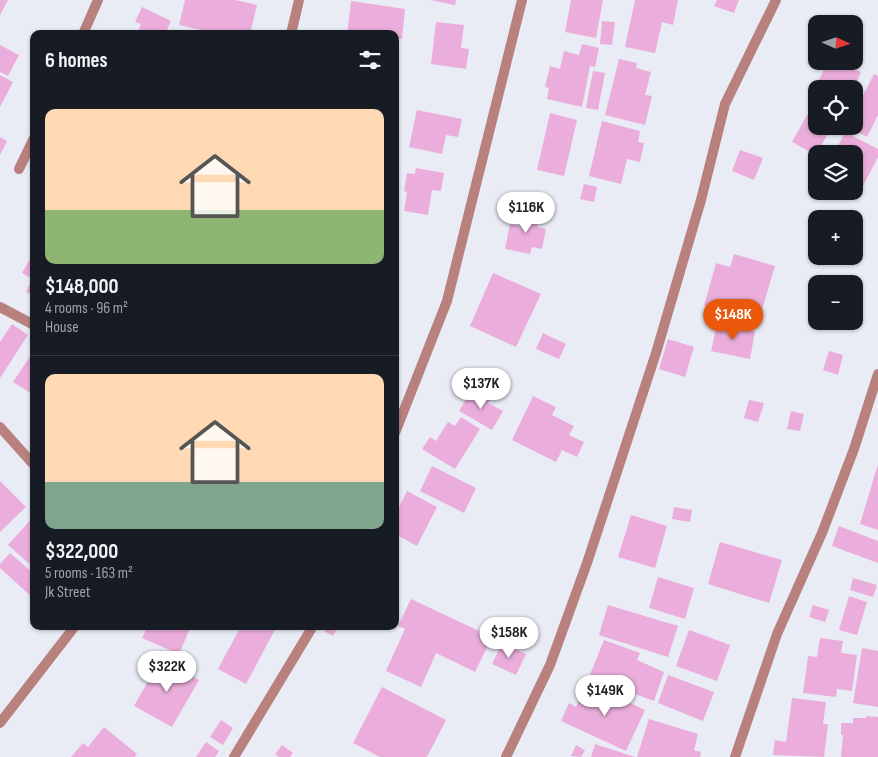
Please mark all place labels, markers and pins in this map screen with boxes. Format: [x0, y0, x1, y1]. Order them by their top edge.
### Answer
pin: $116K [491, 192, 561, 234]
pin: $148K [698, 298, 768, 341]
pin: $137K [446, 368, 516, 410]
pin: $158K [474, 616, 544, 659]
pin: $322K [132, 650, 202, 693]
pin: $149K [570, 674, 640, 717]

